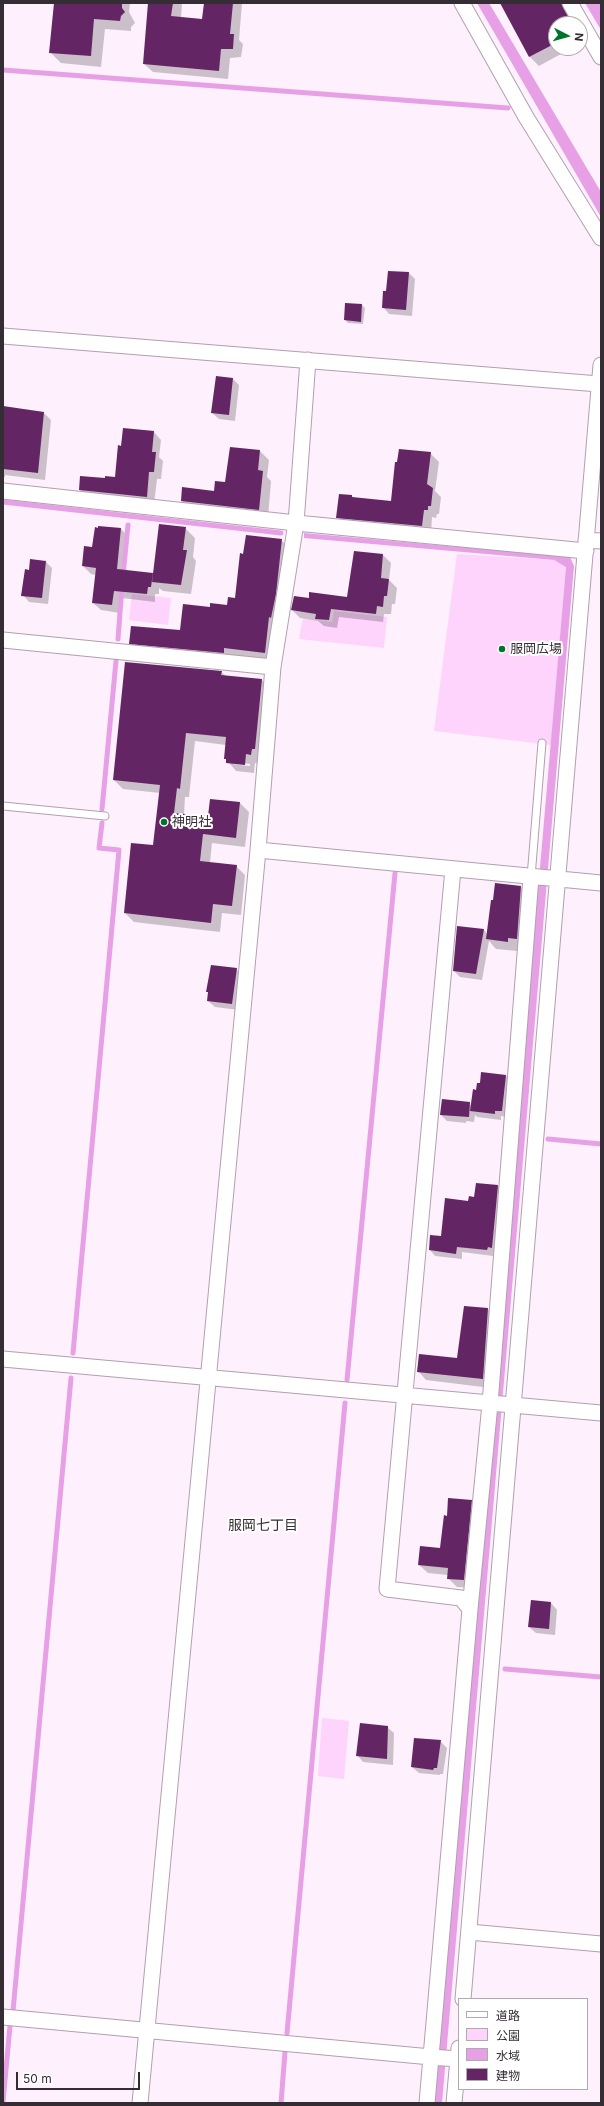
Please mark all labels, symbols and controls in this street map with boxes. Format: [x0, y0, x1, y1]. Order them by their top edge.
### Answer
north arrow [548, 16, 588, 56]
text: N [572, 32, 586, 42]
place label: 服岡広場 [510, 641, 562, 657]
marker: 服岡広場 [497, 644, 507, 654]
place label: 神明社 [172, 814, 211, 830]
marker: 神明社 [159, 817, 169, 827]
district label: 服岡七丁目 [228, 1518, 298, 1534]
legend [458, 1998, 588, 2090]
text: 道路 [496, 2008, 520, 2023]
text: 公園 [496, 2028, 520, 2043]
text: 水域 [496, 2048, 520, 2063]
scale bar [18, 2064, 142, 2090]
text: 建物 [496, 2068, 520, 2083]
text: 50 m [23, 2071, 52, 2086]

